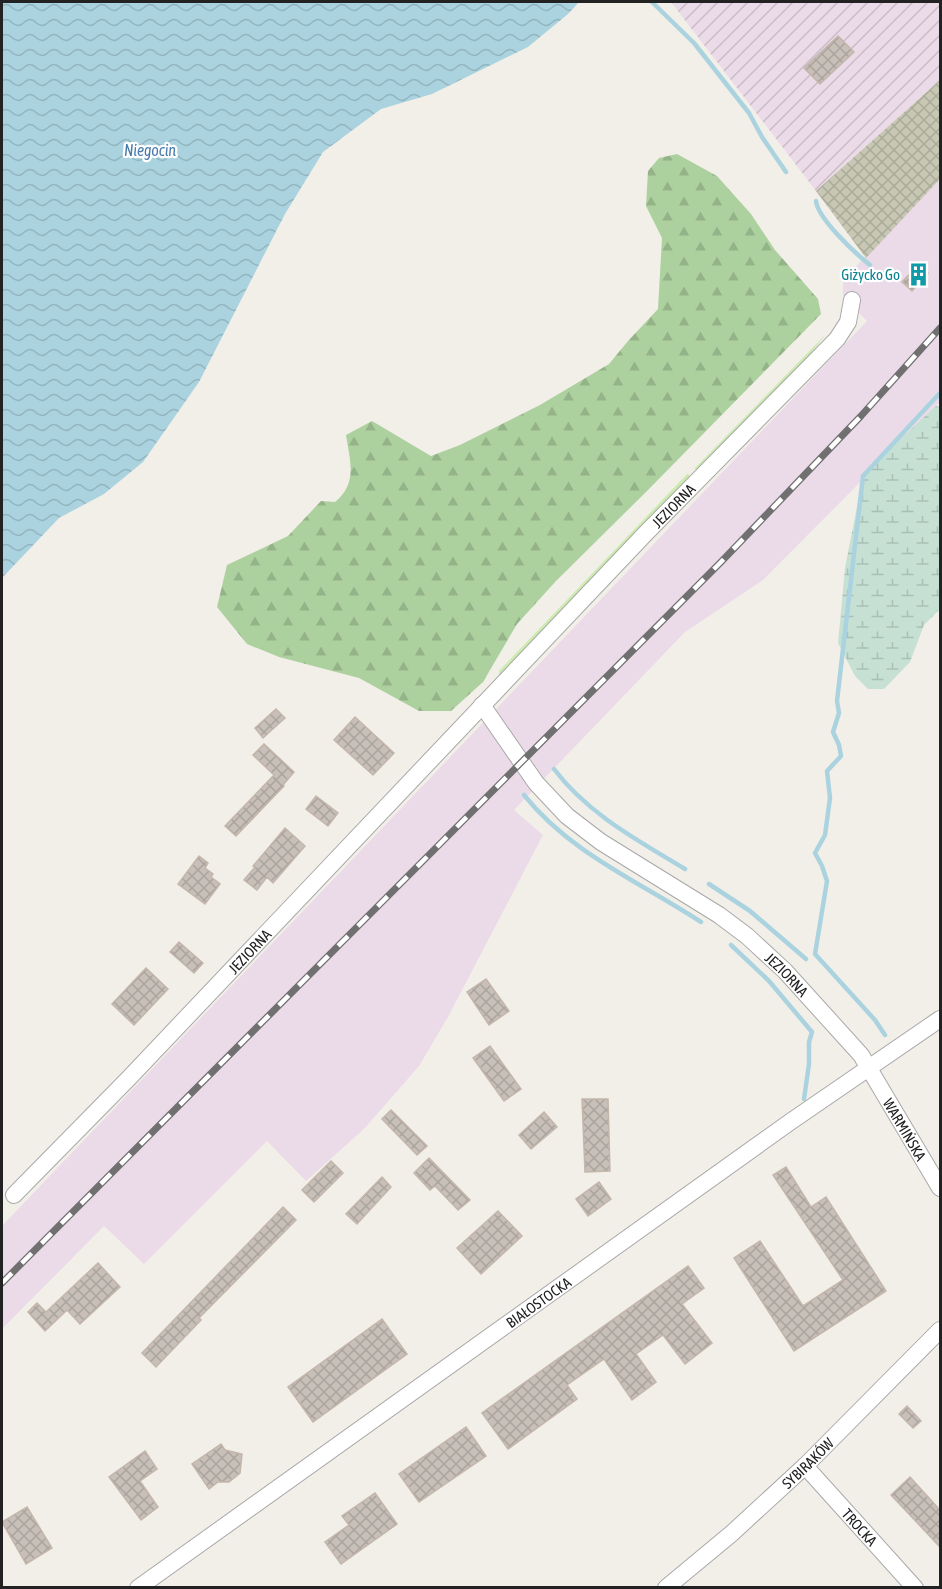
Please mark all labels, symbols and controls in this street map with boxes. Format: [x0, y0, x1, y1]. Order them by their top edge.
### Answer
water label: Niegocin [124, 141, 176, 160]
building icon: Giżycko Go [905, 261, 931, 287]
place label: Giżycko Go [841, 266, 900, 283]
street label: JEZIORNA [648, 480, 699, 531]
street label: JEZIORNA [225, 925, 275, 977]
street label: JEZIORNA [762, 949, 812, 1000]
street label: WARMIŃSKA [880, 1095, 930, 1164]
street label: BIAŁOSTOCKA [503, 1273, 574, 1331]
street label: SYBIRAKÓW [778, 1434, 837, 1492]
street label: TROCKA [839, 1505, 881, 1549]

